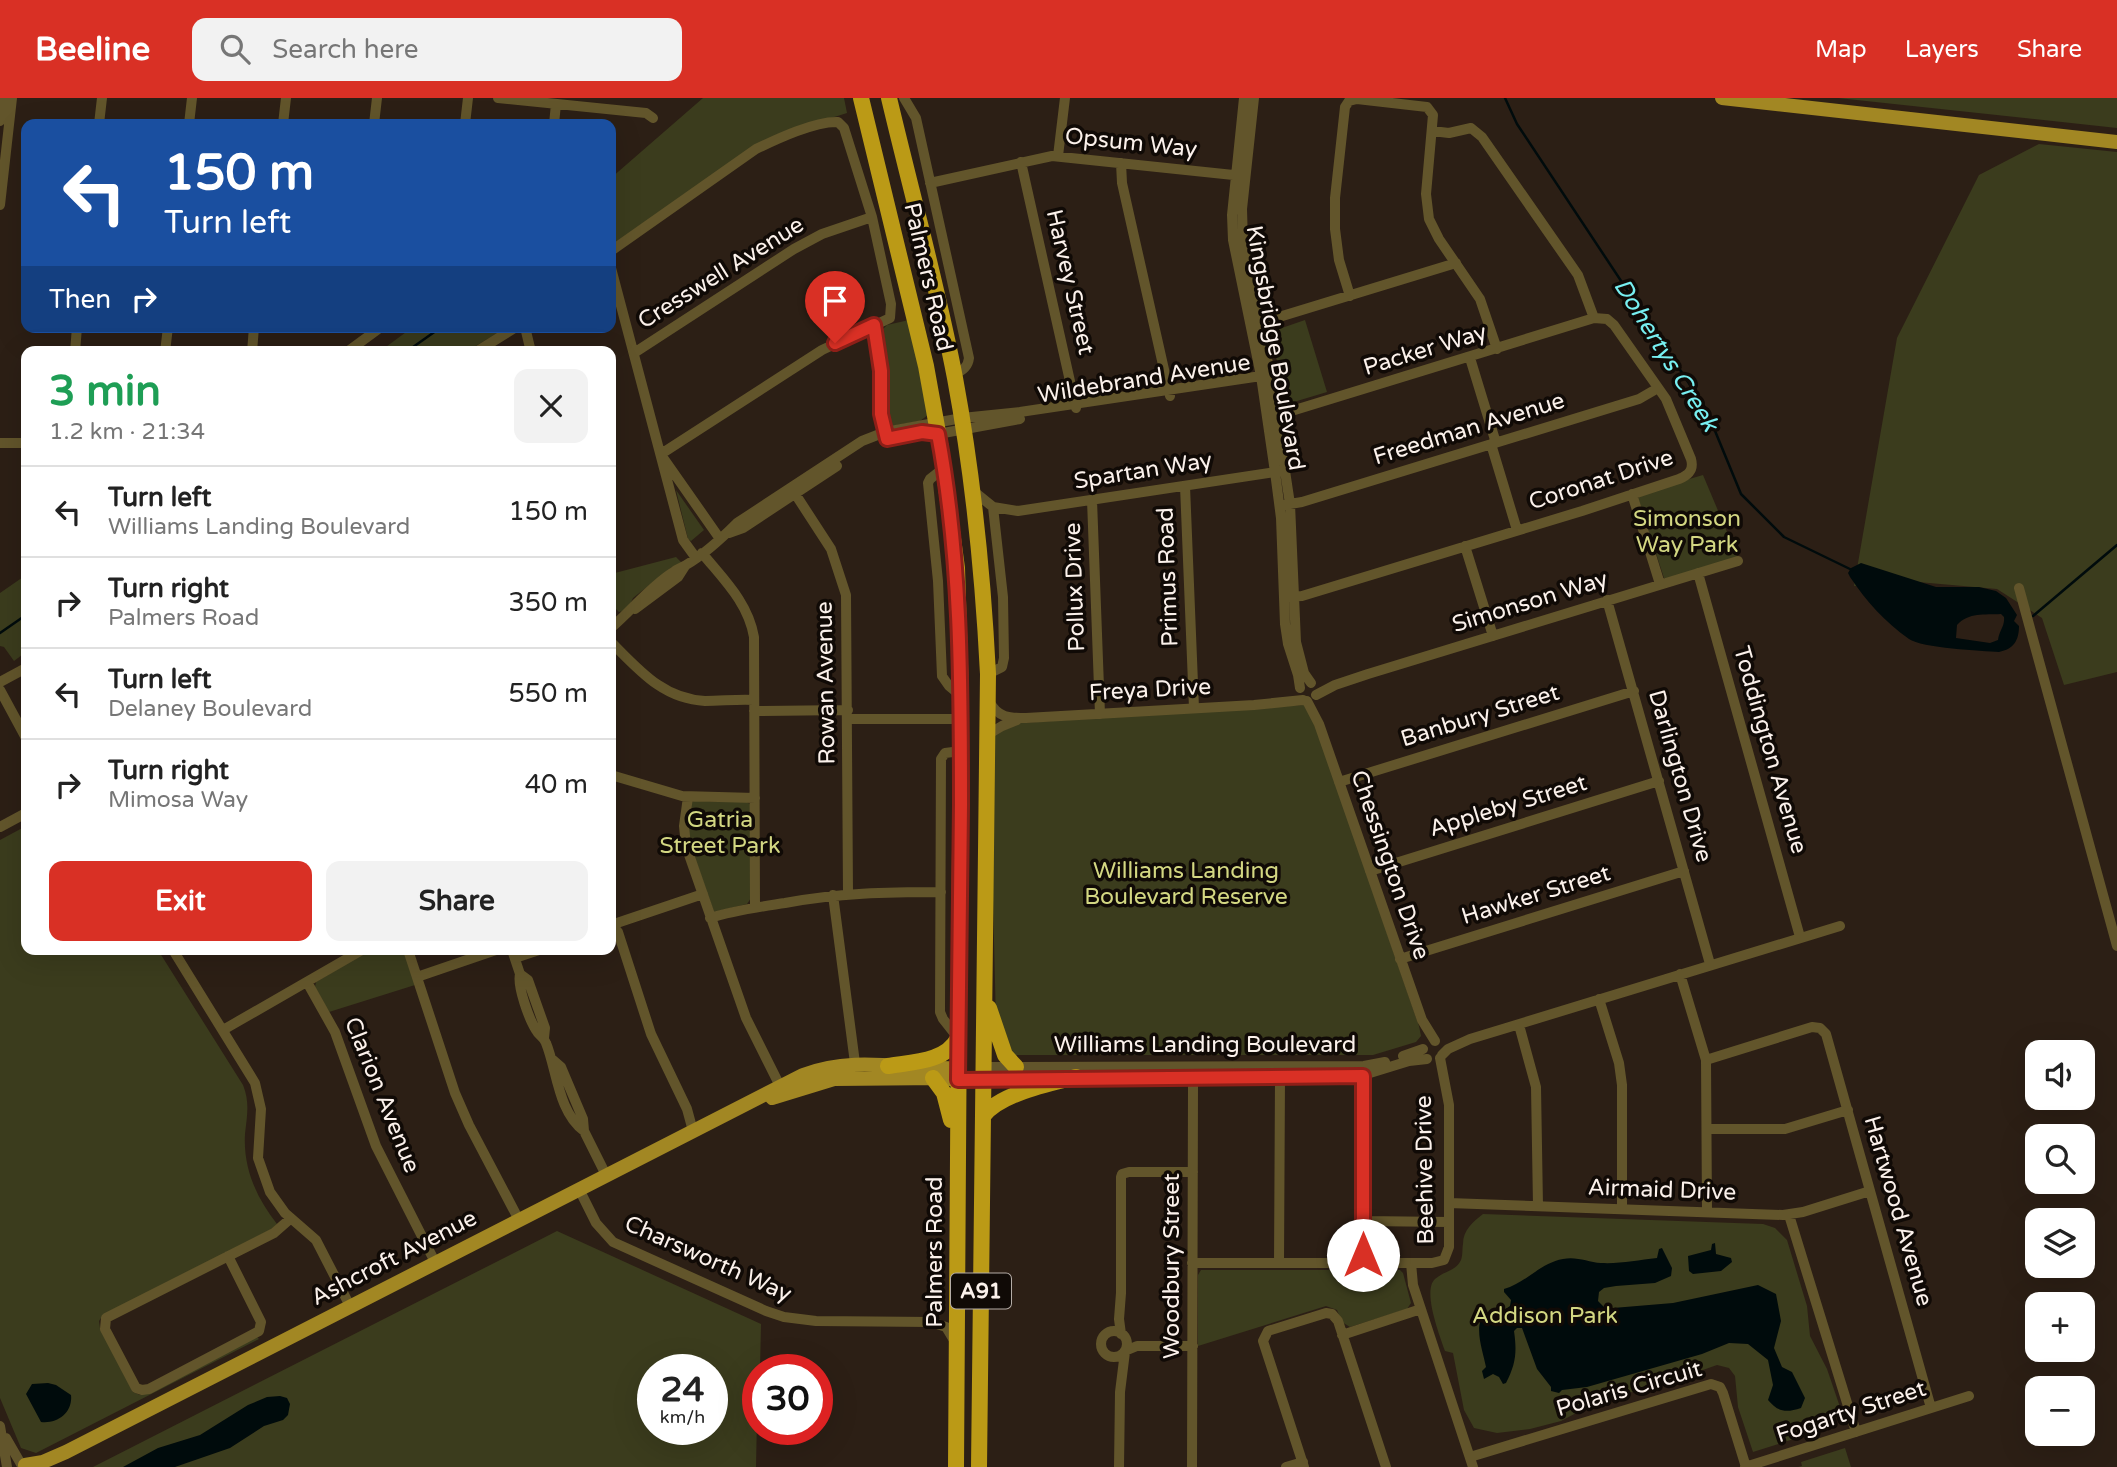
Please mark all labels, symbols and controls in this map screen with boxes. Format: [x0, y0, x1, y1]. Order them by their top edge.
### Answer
search box [192, 18, 682, 81]
text: Beeline [35, 30, 150, 69]
icon: search [216, 30, 254, 68]
text: Search here [272, 34, 418, 65]
text: Map [1815, 35, 1867, 64]
text: Layers [1905, 35, 1979, 64]
text: Share [2017, 35, 2082, 64]
street label: Opsum Way [1064, 122, 1198, 164]
text: 150 m [164, 144, 314, 203]
icon: left [49, 147, 140, 238]
street label: Palmers Road [897, 200, 959, 354]
text: Turn left [164, 204, 291, 242]
street label: Harvey Street [1040, 207, 1100, 358]
street label: Cresswell Avenue [633, 211, 809, 335]
street label: Kingsbridge Boulevard [1240, 223, 1310, 473]
pin [805, 271, 865, 343]
water label: Dohertys Creek [1607, 273, 1726, 438]
icon: right [125, 280, 163, 318]
icon: arrive [816, 282, 854, 320]
text: Then [49, 284, 111, 315]
street label: Packer Way [1360, 318, 1490, 382]
street label: Wildebrand Avenue [1036, 348, 1252, 410]
text: 3 min [49, 366, 161, 417]
button: close [514, 369, 588, 443]
street label: Freedman Avenue [1370, 387, 1568, 471]
text: 1.2 km · 21:34 [49, 418, 205, 446]
street label: Coronat Drive [1525, 443, 1677, 517]
street label: Spartan Way [1072, 446, 1214, 496]
text: Turn left [108, 482, 211, 513]
icon: left [49, 493, 87, 531]
text: 150 m [508, 496, 588, 527]
park label: Simonson Way Park [1633, 505, 1741, 559]
street label: Primus Road [1152, 507, 1184, 647]
text: Williams Landing Boulevard [108, 513, 410, 541]
street label: Pollux Drive [1059, 522, 1091, 652]
street label: Simonson Way [1449, 565, 1611, 639]
text: Turn right [108, 573, 229, 604]
icon: right [49, 584, 87, 622]
text: 350 m [508, 587, 588, 618]
street label: Rowan Avenue [811, 601, 841, 765]
text: Palmers Road [108, 604, 259, 632]
street label: Toddington Avenue [1727, 643, 1813, 857]
text: Turn left [108, 664, 211, 695]
street label: Freya Drive [1088, 673, 1212, 707]
icon: left [49, 675, 87, 713]
text: 550 m [508, 678, 588, 709]
street label: Banbury Street [1397, 679, 1563, 753]
street label: Darlington Drive [1642, 687, 1718, 865]
text: Delaney Boulevard [108, 695, 312, 723]
text: Turn right [108, 755, 229, 786]
icon: right [49, 766, 87, 804]
street label: Chessington Drive [1344, 767, 1436, 963]
text: 40 m [525, 769, 588, 800]
street label: Appleby Street [1426, 769, 1590, 843]
text: Mimosa Way [108, 786, 248, 814]
park label: Gatria Street Park [660, 806, 780, 860]
park label: Williams Landing Boulevard Reserve [1084, 857, 1288, 911]
street label: Hawker Street [1458, 859, 1614, 931]
button: Exit [49, 861, 312, 941]
button: Share [326, 861, 588, 941]
street label: Clarion Avenue [338, 1013, 426, 1177]
street label: Williams Landing Boulevard [1054, 1031, 1356, 1059]
map controls [2025, 1040, 2095, 1446]
button: sound [2025, 1040, 2095, 1110]
street label: Beehive Drive [1410, 1095, 1440, 1245]
street label: Hartwood Avenue [1857, 1113, 1939, 1309]
button: search [2025, 1124, 2095, 1194]
street label: Woodbury Street [1158, 1173, 1186, 1359]
street label: Airmaid Drive [1587, 1173, 1737, 1207]
street label: Palmers Road [921, 1176, 949, 1328]
street label: Ashcroft Avenue [306, 1204, 482, 1312]
button: layers [2025, 1208, 2095, 1278]
street label: Charsworth Way [620, 1210, 796, 1308]
position arrow [1326, 1218, 1400, 1292]
road number: A91 [951, 1274, 1011, 1308]
button: + [2025, 1292, 2095, 1362]
park label: Addison Park [1472, 1302, 1618, 1330]
speed limit sign: 30 [742, 1354, 833, 1445]
street label: Polaris Circuit [1553, 1355, 1705, 1423]
text: 24 [661, 1369, 704, 1411]
street label: Fogarty Street [1772, 1375, 1930, 1449]
button: − [2025, 1376, 2095, 1446]
text: km/h [660, 1406, 705, 1428]

